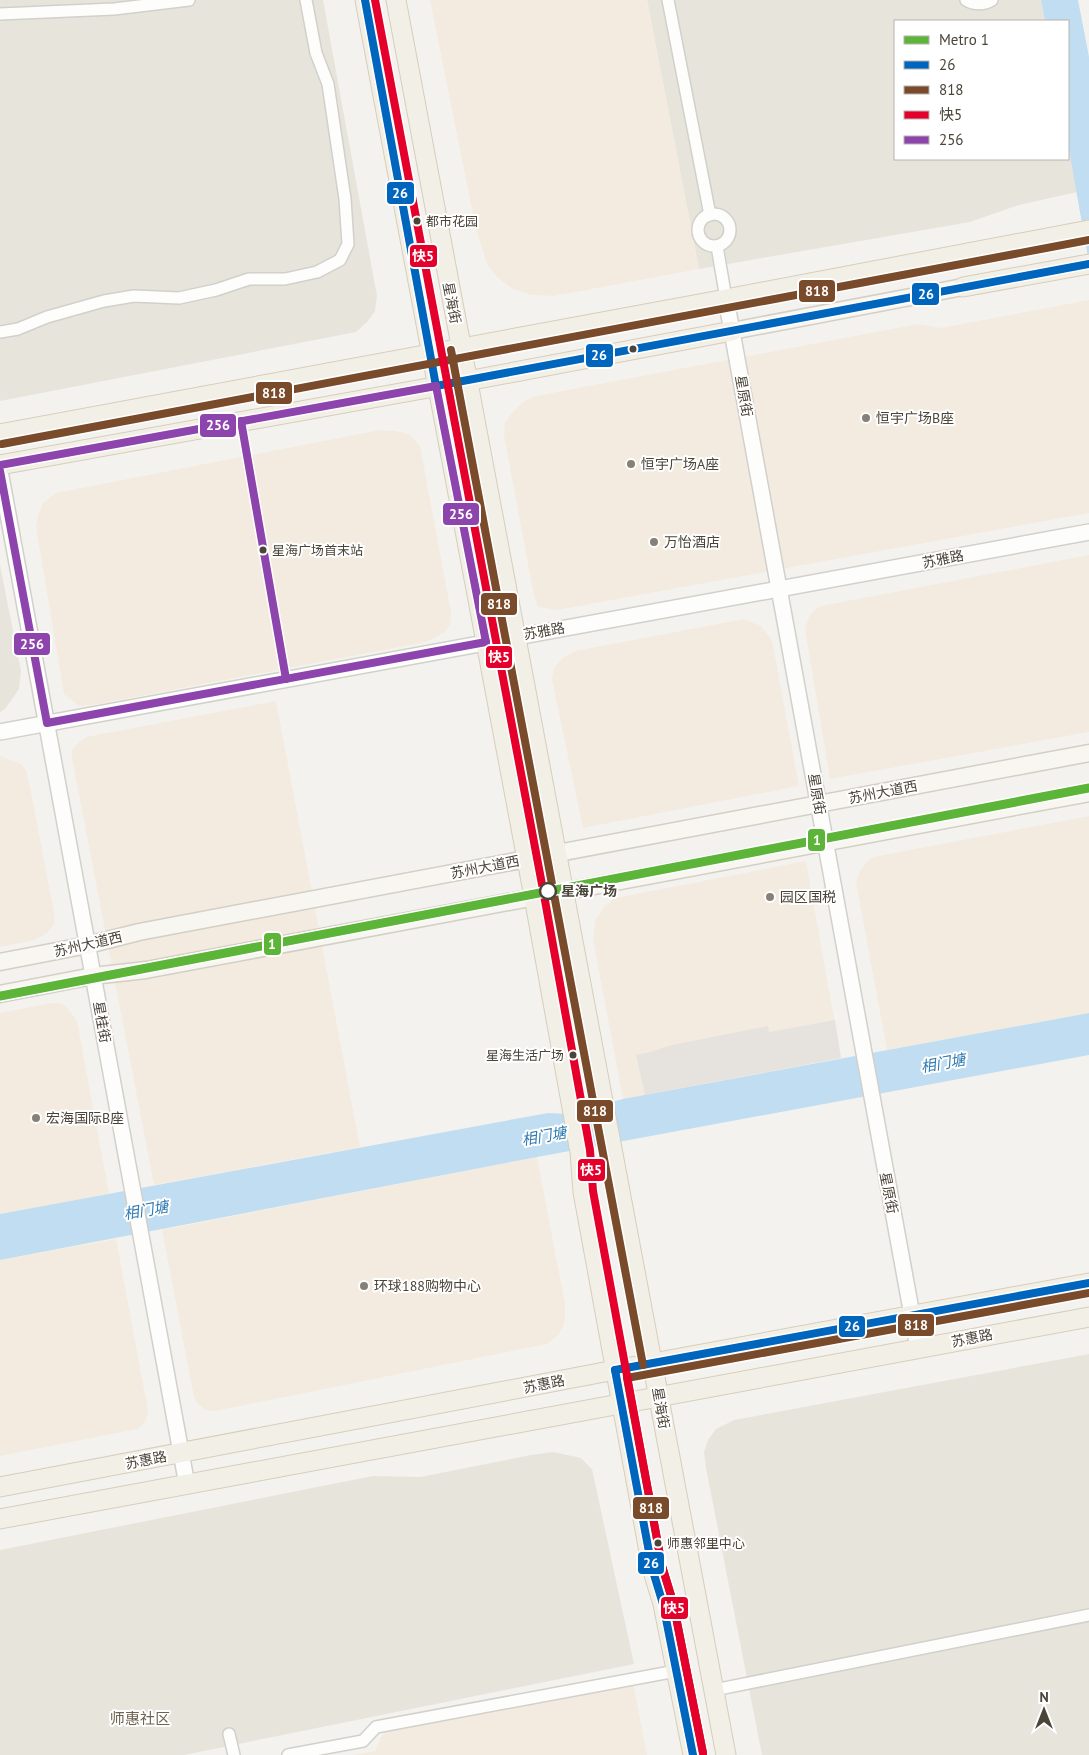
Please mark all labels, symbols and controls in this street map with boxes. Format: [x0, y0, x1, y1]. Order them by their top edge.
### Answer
legend [894, 20, 1069, 160]
text: Metro 1 [939, 30, 989, 49]
text: 26 [939, 55, 955, 74]
text: 818 [939, 80, 964, 99]
text: 快5 [939, 105, 962, 124]
text: 256 [939, 130, 964, 149]
line badge: 26 [386, 181, 415, 205]
text: 26 [392, 184, 408, 202]
place label: 都市花园 [426, 213, 478, 230]
marker: 都市花园 [412, 216, 422, 226]
line badge: 快5 [409, 244, 438, 268]
text: 快5 [412, 247, 434, 265]
line badge: 818 [798, 279, 836, 303]
street label: 星海街 [439, 281, 465, 325]
text: 818 [805, 282, 829, 300]
line badge: 26 [911, 282, 940, 306]
text: 26 [918, 285, 934, 303]
line badge: 26 [585, 343, 614, 368]
unlabelled marker [628, 344, 638, 354]
text: 26 [591, 346, 607, 364]
street label: 星原街 [731, 374, 757, 418]
line badge: 818 [255, 381, 293, 405]
text: 818 [262, 384, 286, 402]
place label: 恒宇广场B座 [876, 409, 954, 427]
marker: 恒宇广场B座 [860, 412, 872, 424]
line badge: 256 [199, 413, 237, 438]
text: 256 [206, 416, 230, 434]
place label: 恒宇广场A座 [641, 455, 719, 473]
marker: 恒宇广场A座 [625, 458, 637, 470]
line badge: 256 [442, 502, 480, 526]
text: 256 [449, 505, 473, 523]
place label: 万怡酒店 [664, 533, 720, 551]
marker: 万怡酒店 [648, 536, 660, 548]
place label: 星海广场首末站 [272, 542, 363, 559]
marker: 星海广场首末站 [258, 545, 268, 555]
street label: 苏雅路 [921, 546, 965, 572]
line badge: 818 [480, 592, 518, 616]
text: 818 [487, 595, 511, 613]
street label: 苏雅路 [522, 618, 566, 644]
line badge: 256 [13, 632, 51, 656]
text: 256 [20, 635, 44, 653]
line badge: 快5 [485, 645, 513, 669]
text: 快5 [488, 648, 510, 666]
street label: 星原街 [804, 772, 830, 816]
street label: 苏州大道西 [847, 776, 919, 808]
line badge: 1 [807, 828, 826, 852]
text: 1 [813, 831, 821, 849]
street label: 苏州大道西 [449, 851, 521, 883]
marker: 星海广场 [539, 882, 557, 900]
place label: 星海广场 [561, 882, 617, 900]
place label: 园区国税 [780, 888, 836, 906]
marker: 园区国税 [764, 891, 776, 903]
street label: 苏州大道西 [52, 927, 124, 961]
line badge: 1 [263, 932, 282, 956]
text: 1 [268, 935, 276, 953]
street label: 星桂街 [89, 1000, 115, 1044]
place label: 星海生活广场 [486, 1047, 564, 1064]
water label: 相门塘 [919, 1049, 970, 1076]
marker: 星海生活广场 [568, 1050, 578, 1060]
line badge: 818 [576, 1099, 614, 1123]
text: 818 [583, 1102, 607, 1120]
place label: 宏海国际B座 [46, 1109, 124, 1127]
marker: 宏海国际B座 [30, 1112, 42, 1124]
water label: 相门塘 [520, 1122, 571, 1149]
line badge: 快5 [577, 1158, 606, 1182]
text: 快5 [580, 1161, 602, 1179]
street label: 星原街 [876, 1171, 902, 1215]
water label: 相门塘 [122, 1196, 173, 1223]
place label: 环球188购物中心 [374, 1277, 481, 1295]
marker: 环球188购物中心 [358, 1280, 370, 1292]
line badge: 818 [897, 1313, 935, 1337]
line badge: 26 [838, 1315, 866, 1338]
text: 818 [904, 1316, 928, 1334]
text: 26 [844, 1317, 860, 1335]
street label: 苏惠路 [950, 1325, 994, 1351]
street label: 苏惠路 [522, 1371, 566, 1397]
street label: 星海街 [648, 1386, 674, 1430]
street label: 苏惠路 [124, 1447, 168, 1473]
line badge: 818 [632, 1496, 670, 1520]
text: 818 [639, 1499, 663, 1517]
place label: 师惠邻里中心 [667, 1535, 745, 1552]
marker: 师惠邻里中心 [653, 1538, 663, 1548]
line badge: 26 [637, 1551, 665, 1575]
text: 26 [643, 1554, 659, 1572]
line badge: 快5 [660, 1596, 689, 1620]
text: 快5 [663, 1599, 685, 1617]
north arrow [1019, 1685, 1069, 1735]
text: N [1039, 1688, 1049, 1706]
district label: 师惠社区 [110, 1709, 170, 1728]

